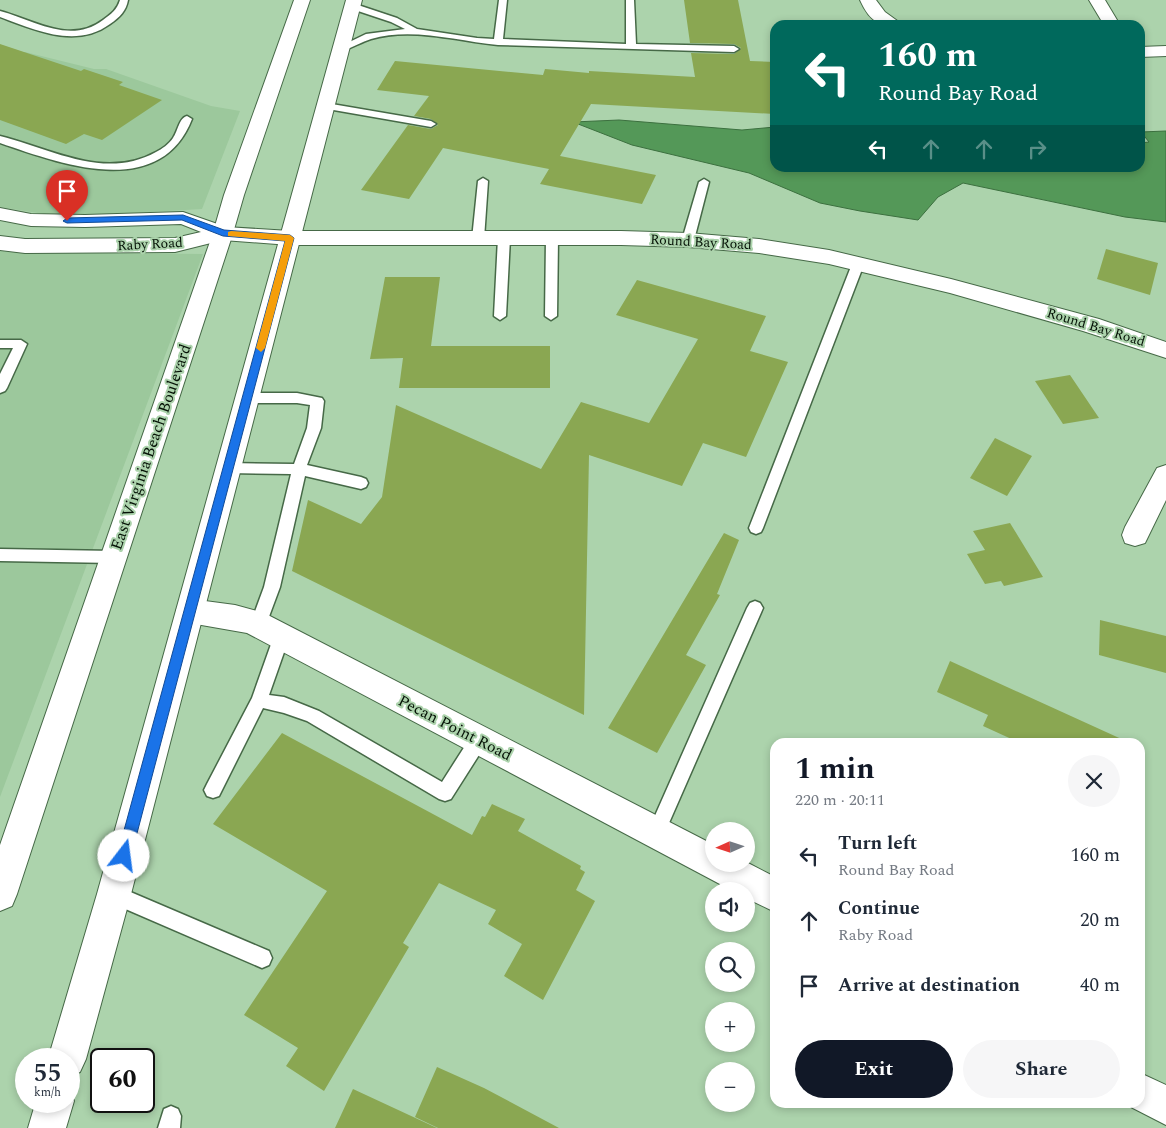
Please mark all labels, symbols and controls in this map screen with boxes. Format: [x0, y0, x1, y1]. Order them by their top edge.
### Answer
text: 160 m [878, 29, 977, 82]
icon: left [795, 40, 860, 105]
text: Round Bay Road [878, 77, 1038, 110]
icon: left [864, 135, 892, 163]
icon: ahead [917, 135, 945, 163]
icon: ahead [970, 135, 998, 163]
icon: right [1023, 135, 1051, 163]
pin [46, 170, 88, 221]
icon: arrive [53, 177, 81, 205]
street label: Round Bay Road [650, 229, 753, 255]
street label: Raby Road [117, 232, 184, 256]
street label: Round Bay Road [1044, 302, 1148, 352]
street label: East Virginia Beach Boulevard [104, 341, 198, 553]
street label: Pecan Point Road [394, 689, 516, 767]
text: 1 min [795, 746, 875, 792]
button: close [1068, 755, 1120, 807]
text: 220 m · 20:11 [795, 788, 885, 812]
north arrow [705, 822, 755, 872]
map controls [705, 822, 755, 1112]
position arrow [97, 829, 149, 881]
text: Turn left [838, 829, 917, 858]
text: 160 m [1070, 841, 1120, 870]
icon: left [795, 842, 823, 870]
text: Round Bay Road [838, 858, 954, 882]
button: sound [705, 882, 755, 932]
text: Continue [838, 894, 920, 923]
text: 20 m [1080, 906, 1120, 935]
icon: ahead [795, 907, 823, 935]
text: Raby Road [838, 923, 913, 947]
button: search [705, 942, 755, 992]
text: Arrive at destination [838, 971, 1020, 1000]
text: 40 m [1080, 971, 1120, 1000]
icon: arrive [795, 972, 823, 1000]
button: + [705, 1002, 755, 1052]
button: Exit [795, 1040, 953, 1098]
button: Share [963, 1040, 1120, 1098]
speed limit sign: 60 [90, 1048, 155, 1113]
text: 55 [33, 1055, 62, 1093]
button: − [705, 1062, 755, 1112]
text: km/h [34, 1083, 61, 1102]

